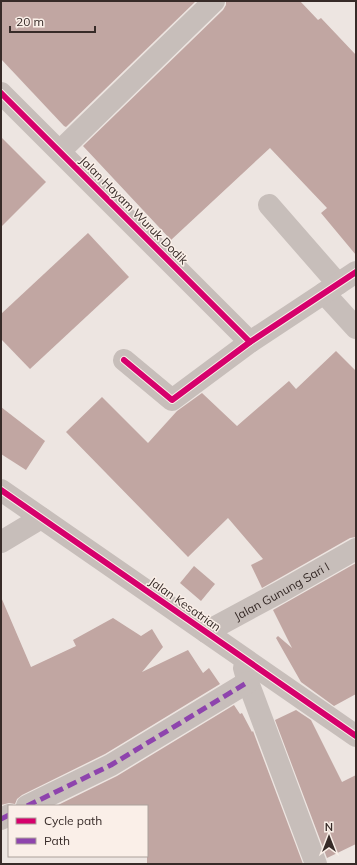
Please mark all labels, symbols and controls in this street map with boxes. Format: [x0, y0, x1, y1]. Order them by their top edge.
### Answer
scale bar [10, 8, 95, 34]
text: 20 m [16, 14, 44, 29]
street label: Jalan Hayam Wuruk Dodik [77, 153, 192, 268]
street label: Jalan Gunung Sari I [231, 558, 332, 623]
street label: Jalan Kesatrian [146, 574, 224, 634]
legend [8, 805, 148, 857]
text: Cycle path [44, 813, 102, 828]
north arrow [309, 817, 349, 857]
text: N [325, 820, 333, 834]
text: Path [44, 833, 70, 848]

